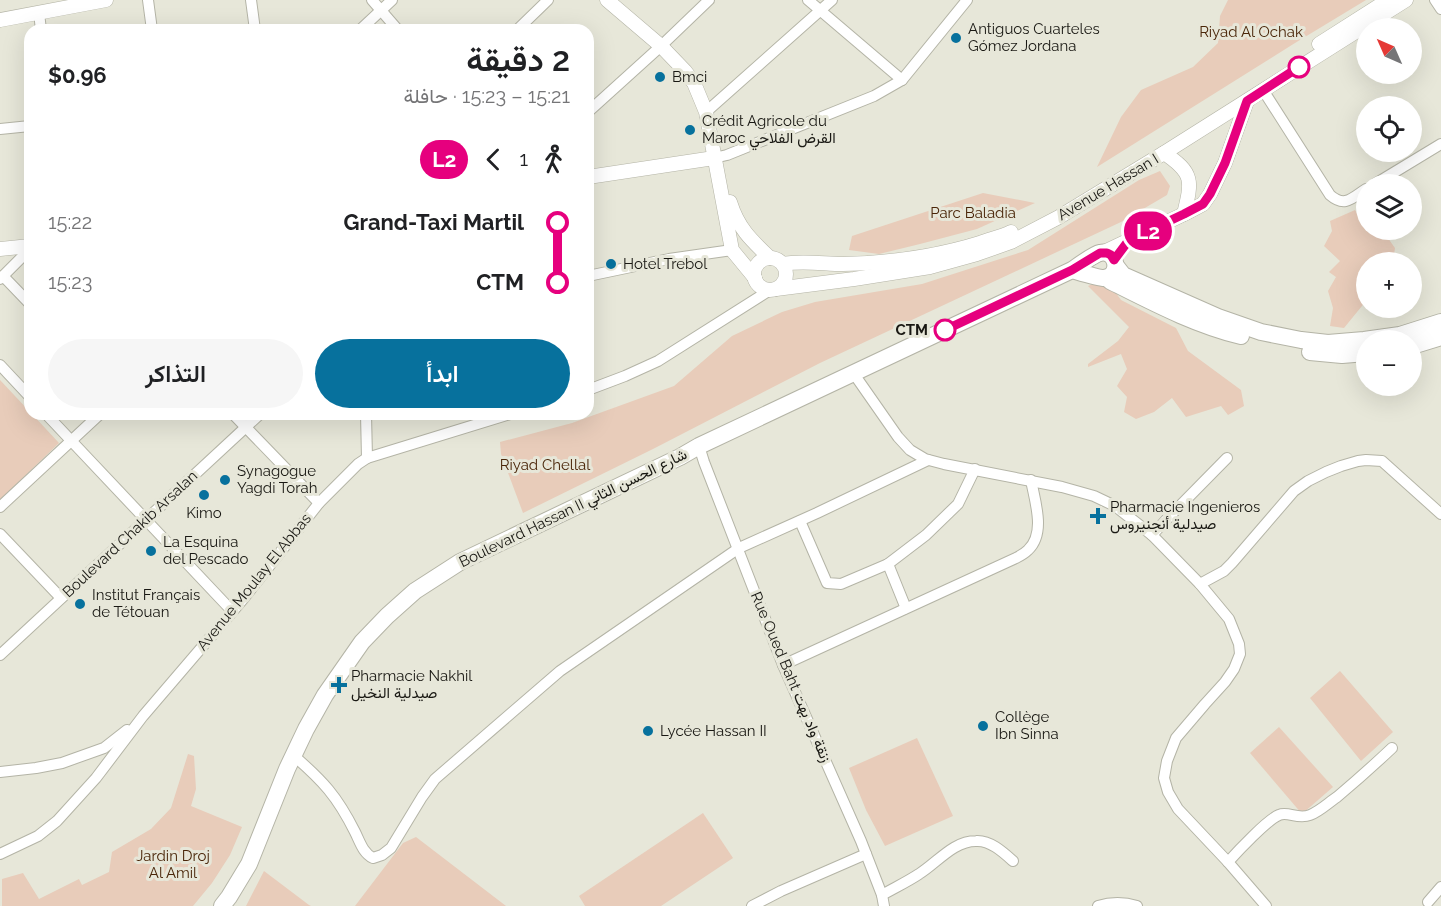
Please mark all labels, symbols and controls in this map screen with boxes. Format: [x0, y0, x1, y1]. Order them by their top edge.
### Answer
north arrow [1356, 18, 1422, 84]
map controls [1356, 18, 1422, 396]
place label: Antiguos Cuarteles Gómez Jordana [968, 20, 1100, 55]
park label: Riyad Al Ochak [1199, 23, 1303, 41]
marker: Antiguos Cuarteles Gómez Jordana [949, 31, 963, 45]
text: 2 دقيقة [466, 40, 570, 79]
unlabelled marker [1288, 56, 1310, 78]
text: $0.96 [48, 62, 107, 88]
place label: Bmci [672, 68, 707, 86]
marker: Bmci [653, 70, 667, 84]
text: 15:21 – 15:23 · حافلة [403, 84, 570, 108]
button: locate [1356, 96, 1422, 162]
place label: Crédit Agricole du Maroc القرض الفلاحي [702, 112, 836, 151]
marker: Crédit Agricole du Maroc القرض الفلاحي [683, 123, 697, 137]
icon: back [477, 143, 510, 176]
icon: walk [537, 143, 570, 176]
text: L2 [432, 147, 456, 172]
text: 1 [519, 147, 528, 171]
street label: Avenue Hassan I [1054, 150, 1162, 224]
button: layers [1356, 174, 1422, 240]
park label: Parc Baladia [930, 204, 1016, 222]
text: Grand-Taxi Martil [344, 209, 524, 235]
text: 15:22 [48, 210, 92, 234]
line badge: L2 [1121, 212, 1175, 250]
text: L2 [1136, 219, 1160, 244]
button: + [1356, 252, 1422, 318]
place label: Hotel Trebol [623, 255, 708, 273]
marker: Hotel Trebol [604, 257, 618, 271]
text: CTM [476, 269, 524, 295]
text: 15:23 [48, 270, 92, 294]
marker: CTM [934, 319, 956, 341]
place label: CTM [895, 321, 928, 339]
button: − [1356, 330, 1422, 396]
button: التذاكر [48, 339, 303, 408]
button: ابدأ [315, 339, 570, 408]
street label: Boulevard Hassan II شارع الحسن الثاني [456, 445, 692, 575]
park label: Riyad Chellal [500, 456, 591, 474]
place label: Synagogue Yagdi Torah [237, 462, 317, 497]
street label: Boulevard Chakib Arsalan [59, 467, 201, 601]
marker: Synagogue Yagdi Torah [218, 473, 232, 487]
marker: Kimo [197, 488, 211, 502]
place label: Pharmacie Ingenieros صيدلية أنجنيروس [1110, 498, 1260, 534]
place label: Kimo [186, 504, 222, 522]
marker: Pharmacie Ingenieros صيدلية أنجنيروس [1091, 509, 1105, 523]
street label: Avenue Moulay El Abbas [193, 510, 315, 654]
place label: La Esquina del Pescado [163, 533, 249, 568]
marker: La Esquina del Pescado [144, 544, 158, 558]
place label: Institut Français de Tétouan [92, 586, 200, 621]
street label: Rue Oued Baht زنقة واد بهت [747, 589, 835, 765]
marker: Institut Français de Tétouan [73, 597, 87, 611]
place label: Pharmacie Nakhil صيدلية النخيل [351, 667, 473, 702]
marker: Pharmacie Nakhil صيدلية النخيل [332, 678, 346, 692]
place label: Collège Ibn Sinna [995, 708, 1059, 743]
marker: Collège Ibn Sinna [976, 719, 990, 733]
place label: Lycée Hassan II [660, 722, 767, 740]
marker: Lycée Hassan II [641, 724, 655, 738]
park label: Jardin Droj Al Amil [136, 847, 210, 882]

